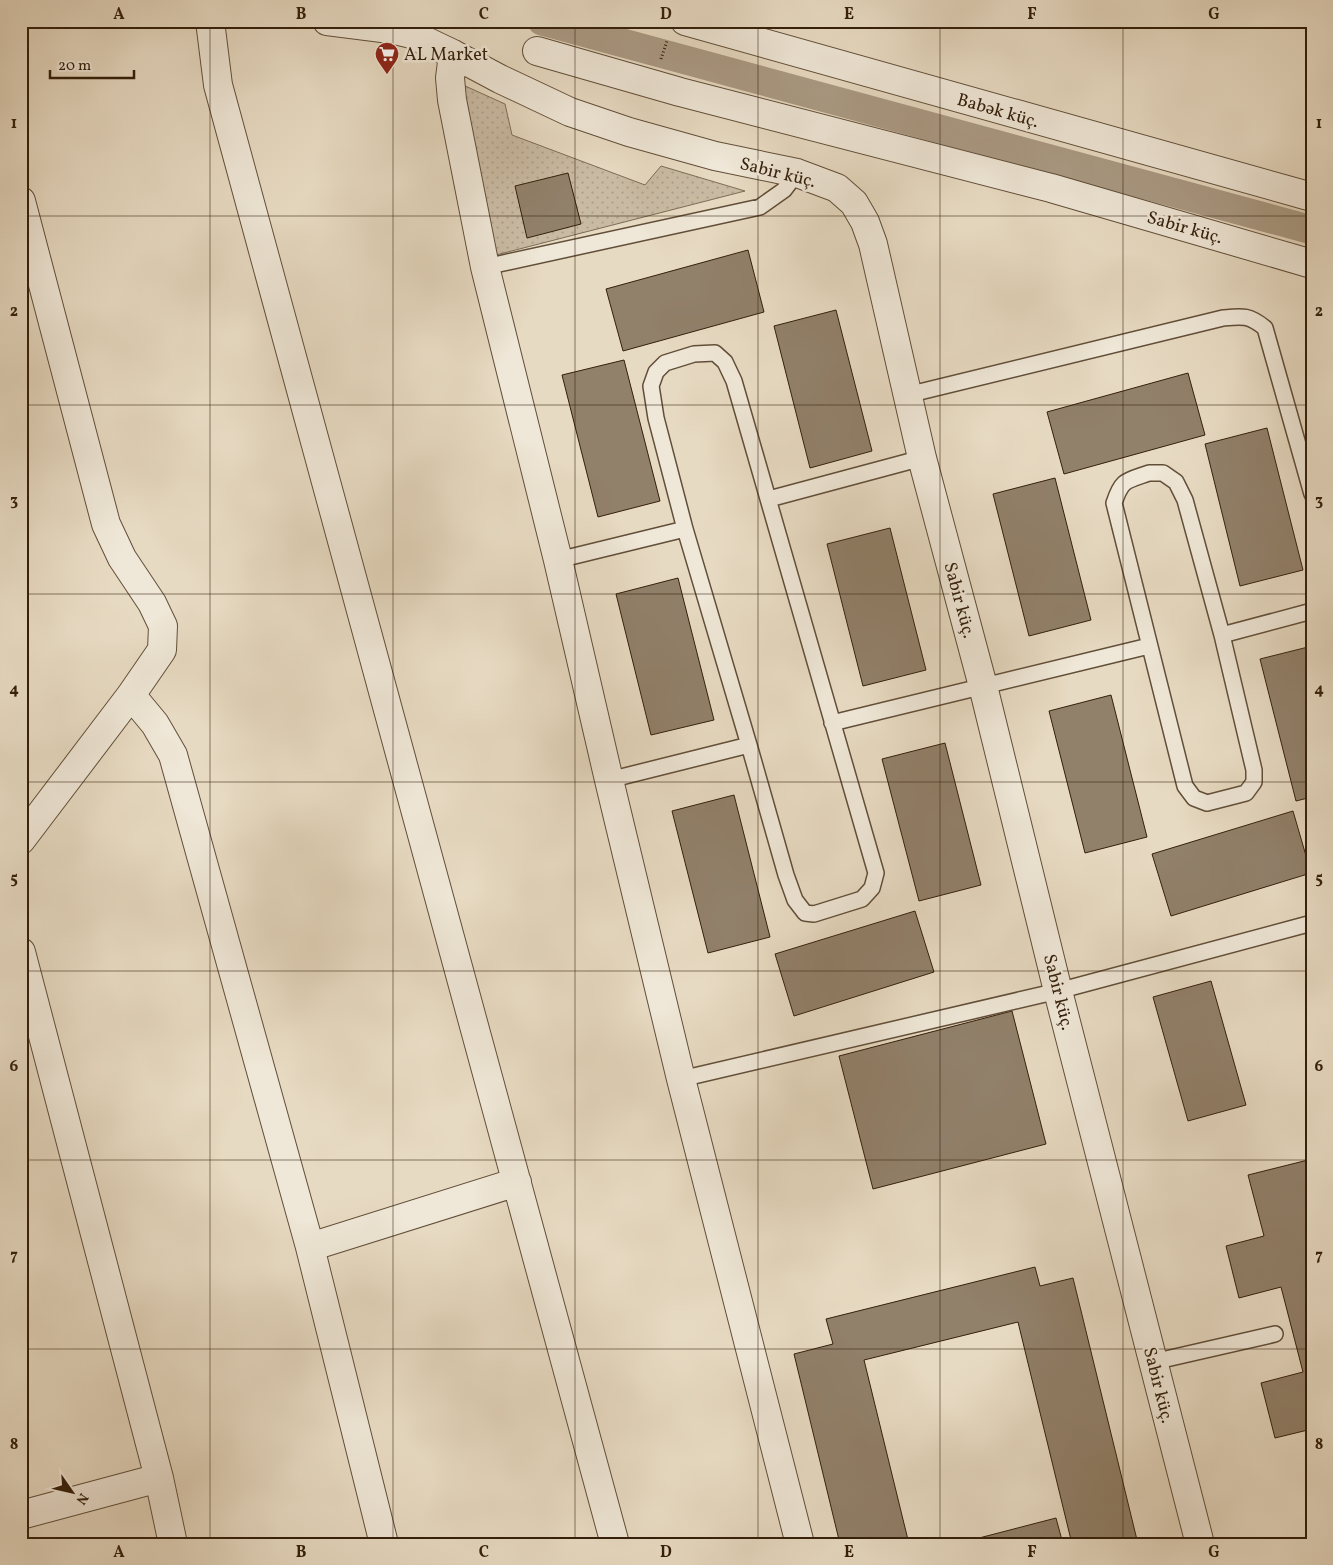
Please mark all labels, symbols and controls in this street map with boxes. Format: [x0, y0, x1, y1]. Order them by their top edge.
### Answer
text: A [113, 4, 125, 26]
text: B [296, 4, 307, 26]
text: C [479, 4, 489, 26]
text: D [660, 4, 672, 26]
text: E [844, 4, 854, 26]
text: F [1027, 4, 1037, 26]
text: G [1208, 4, 1220, 26]
supermarket icon: AL Market [374, 41, 400, 75]
place label: AL Market [404, 43, 488, 68]
scale bar [50, 48, 134, 80]
text: 20 m [58, 56, 91, 77]
street label: Babək küç. [954, 88, 1041, 135]
text: 1 [11, 113, 17, 135]
text: 1 [1316, 113, 1322, 135]
street label: Sabir küç. [737, 152, 818, 195]
street label: Sabir küç. [1144, 206, 1225, 251]
text: 2 [10, 301, 18, 323]
text: 2 [1315, 301, 1323, 323]
text: 3 [10, 490, 18, 512]
text: 3 [1315, 490, 1323, 512]
street label: Sabir küç. [936, 560, 981, 641]
text: 4 [9, 679, 19, 701]
text: 4 [1314, 679, 1324, 701]
text: 5 [10, 868, 18, 890]
text: 5 [1315, 868, 1323, 890]
street label: Sabir küç. [1036, 952, 1079, 1033]
text: 6 [10, 1056, 19, 1078]
text: 6 [1315, 1056, 1324, 1078]
text: 7 [10, 1245, 18, 1267]
text: 7 [1315, 1245, 1323, 1267]
street label: Sabir küç. [1136, 1345, 1179, 1426]
text: 8 [10, 1434, 18, 1456]
text: 8 [1315, 1434, 1323, 1456]
north arrow [48, 1468, 98, 1518]
text: N [71, 1489, 92, 1508]
text: A [113, 1542, 125, 1564]
text: B [296, 1542, 307, 1564]
text: C [479, 1542, 489, 1564]
text: D [660, 1542, 672, 1564]
text: E [844, 1542, 854, 1564]
text: F [1027, 1542, 1037, 1564]
text: G [1208, 1542, 1220, 1564]

